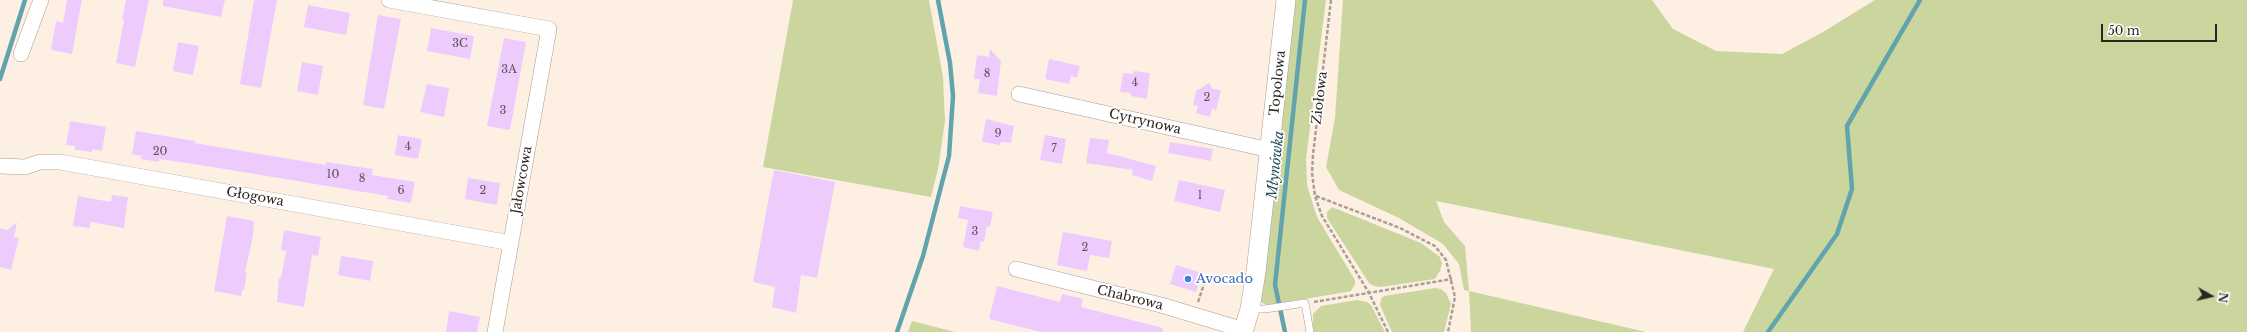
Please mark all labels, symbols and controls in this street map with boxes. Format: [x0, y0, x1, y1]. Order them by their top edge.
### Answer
scale bar [2103, 16, 2219, 42]
text: 50 m [2108, 23, 2140, 38]
house number: 3C [452, 37, 468, 51]
street label: Topolowa [1267, 50, 1289, 116]
house number: 3A [501, 63, 517, 77]
house number: 8 [984, 67, 990, 81]
street label: Ziołowa [1309, 70, 1331, 126]
house number: 4 [1132, 76, 1138, 90]
house number: 2 [1204, 91, 1210, 105]
house number: 3 [500, 104, 506, 118]
street label: Cytrynowa [1107, 106, 1183, 138]
house number: 9 [994, 127, 1002, 141]
water label: Młynówka [1264, 130, 1288, 200]
house number: 4 [405, 140, 411, 154]
house number: 7 [1051, 142, 1057, 156]
house number: 20 [153, 145, 167, 159]
street label: Jałowcowa [508, 145, 536, 215]
house number: 10 [327, 168, 339, 182]
house number: 8 [359, 172, 365, 186]
street label: Głogowa [225, 184, 285, 210]
house number: 6 [397, 184, 405, 198]
house number: 2 [480, 184, 486, 198]
house number: 1 [1198, 189, 1202, 203]
house number: 3 [972, 225, 978, 239]
house number: 2 [1082, 241, 1088, 255]
place label: Avocado [1196, 271, 1253, 287]
marker: Avocado [1183, 274, 1193, 284]
north arrow [2191, 276, 2231, 316]
street label: Chabrowa [1095, 282, 1165, 314]
text: N [2215, 292, 2231, 304]

